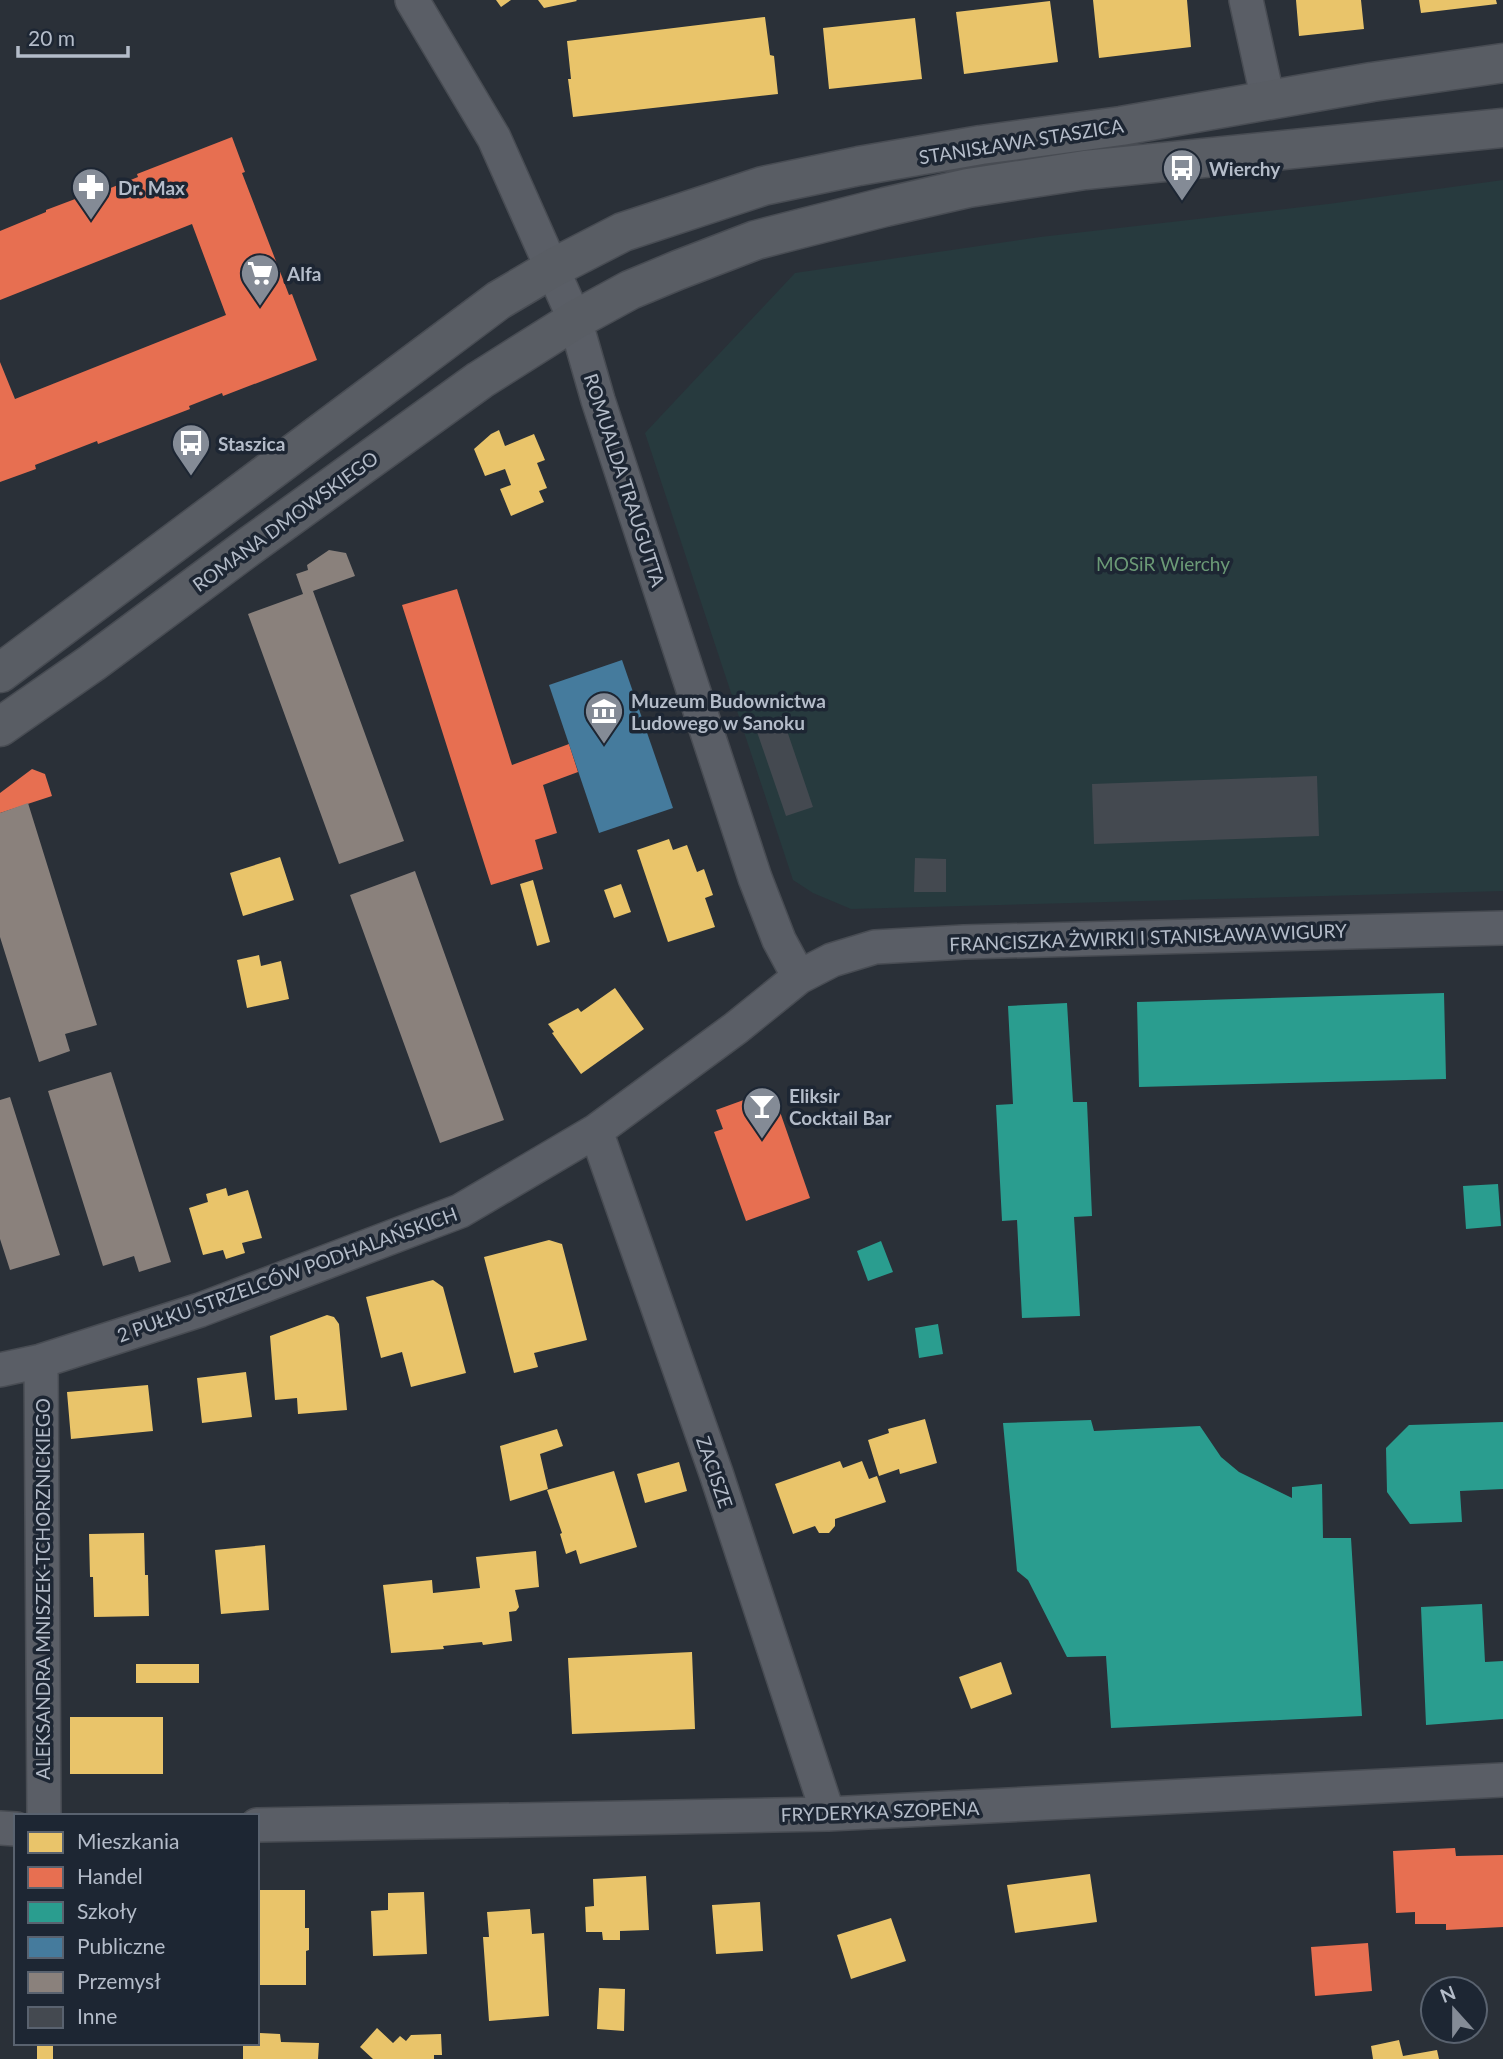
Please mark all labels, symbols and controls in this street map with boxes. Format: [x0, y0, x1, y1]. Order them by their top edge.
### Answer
scale bar [18, 14, 128, 58]
text: 20 m [28, 25, 75, 50]
street label: STANISŁAWA STASZICA [917, 113, 1125, 169]
bus stop icon: Wierchy [1161, 147, 1203, 202]
place label: Wierchy [1209, 157, 1281, 180]
pharmacy icon: Dr. Max [70, 166, 112, 221]
place label: Dr. Max [118, 176, 185, 199]
supermarket icon: Alfa [239, 252, 281, 307]
place label: Alfa [286, 262, 321, 285]
street label: ROMUALDA TRAUGUTTA [580, 370, 670, 590]
bus stop icon: Staszica [170, 422, 212, 477]
place label: Staszica [218, 432, 285, 455]
street label: ROMANA DMOWSKIEGO [188, 446, 382, 596]
park label: MOSiR Wierchy [1096, 552, 1230, 575]
place label: Muzeum Budownictwa Ludowego w Sanoku [631, 689, 826, 734]
museum icon: Muzeum Budownictwa Ludowego w Sanoku [583, 690, 625, 745]
street label: FRANCISZKA ŻWIRKI I STANISŁAWA WIGURY [949, 919, 1347, 955]
place label: Eliksir Cocktail Bar [789, 1084, 892, 1129]
bar icon: Eliksir Cocktail Bar [741, 1085, 783, 1140]
street label: 2 PUŁKU STRZELCÓW PODHALAŃSKICH [114, 1202, 460, 1346]
street label: ALEKSANDRA MNISZEK-TCHORZNICKIEGO [31, 1398, 54, 1780]
street label: ZACISZE [692, 1433, 738, 1511]
street label: FRYDERYKA SZOPENA [780, 1796, 980, 1826]
legend [14, 1814, 259, 2045]
text: Mieszkania [77, 1828, 179, 1853]
text: Handel [77, 1863, 143, 1888]
text: Szkoły [77, 1898, 137, 1923]
text: Publiczne [77, 1933, 165, 1958]
text: Przemysł [77, 1968, 161, 1993]
north arrow [1419, 1975, 1489, 2045]
text: N [1437, 1980, 1459, 2007]
text: Inne [77, 2003, 117, 2028]

